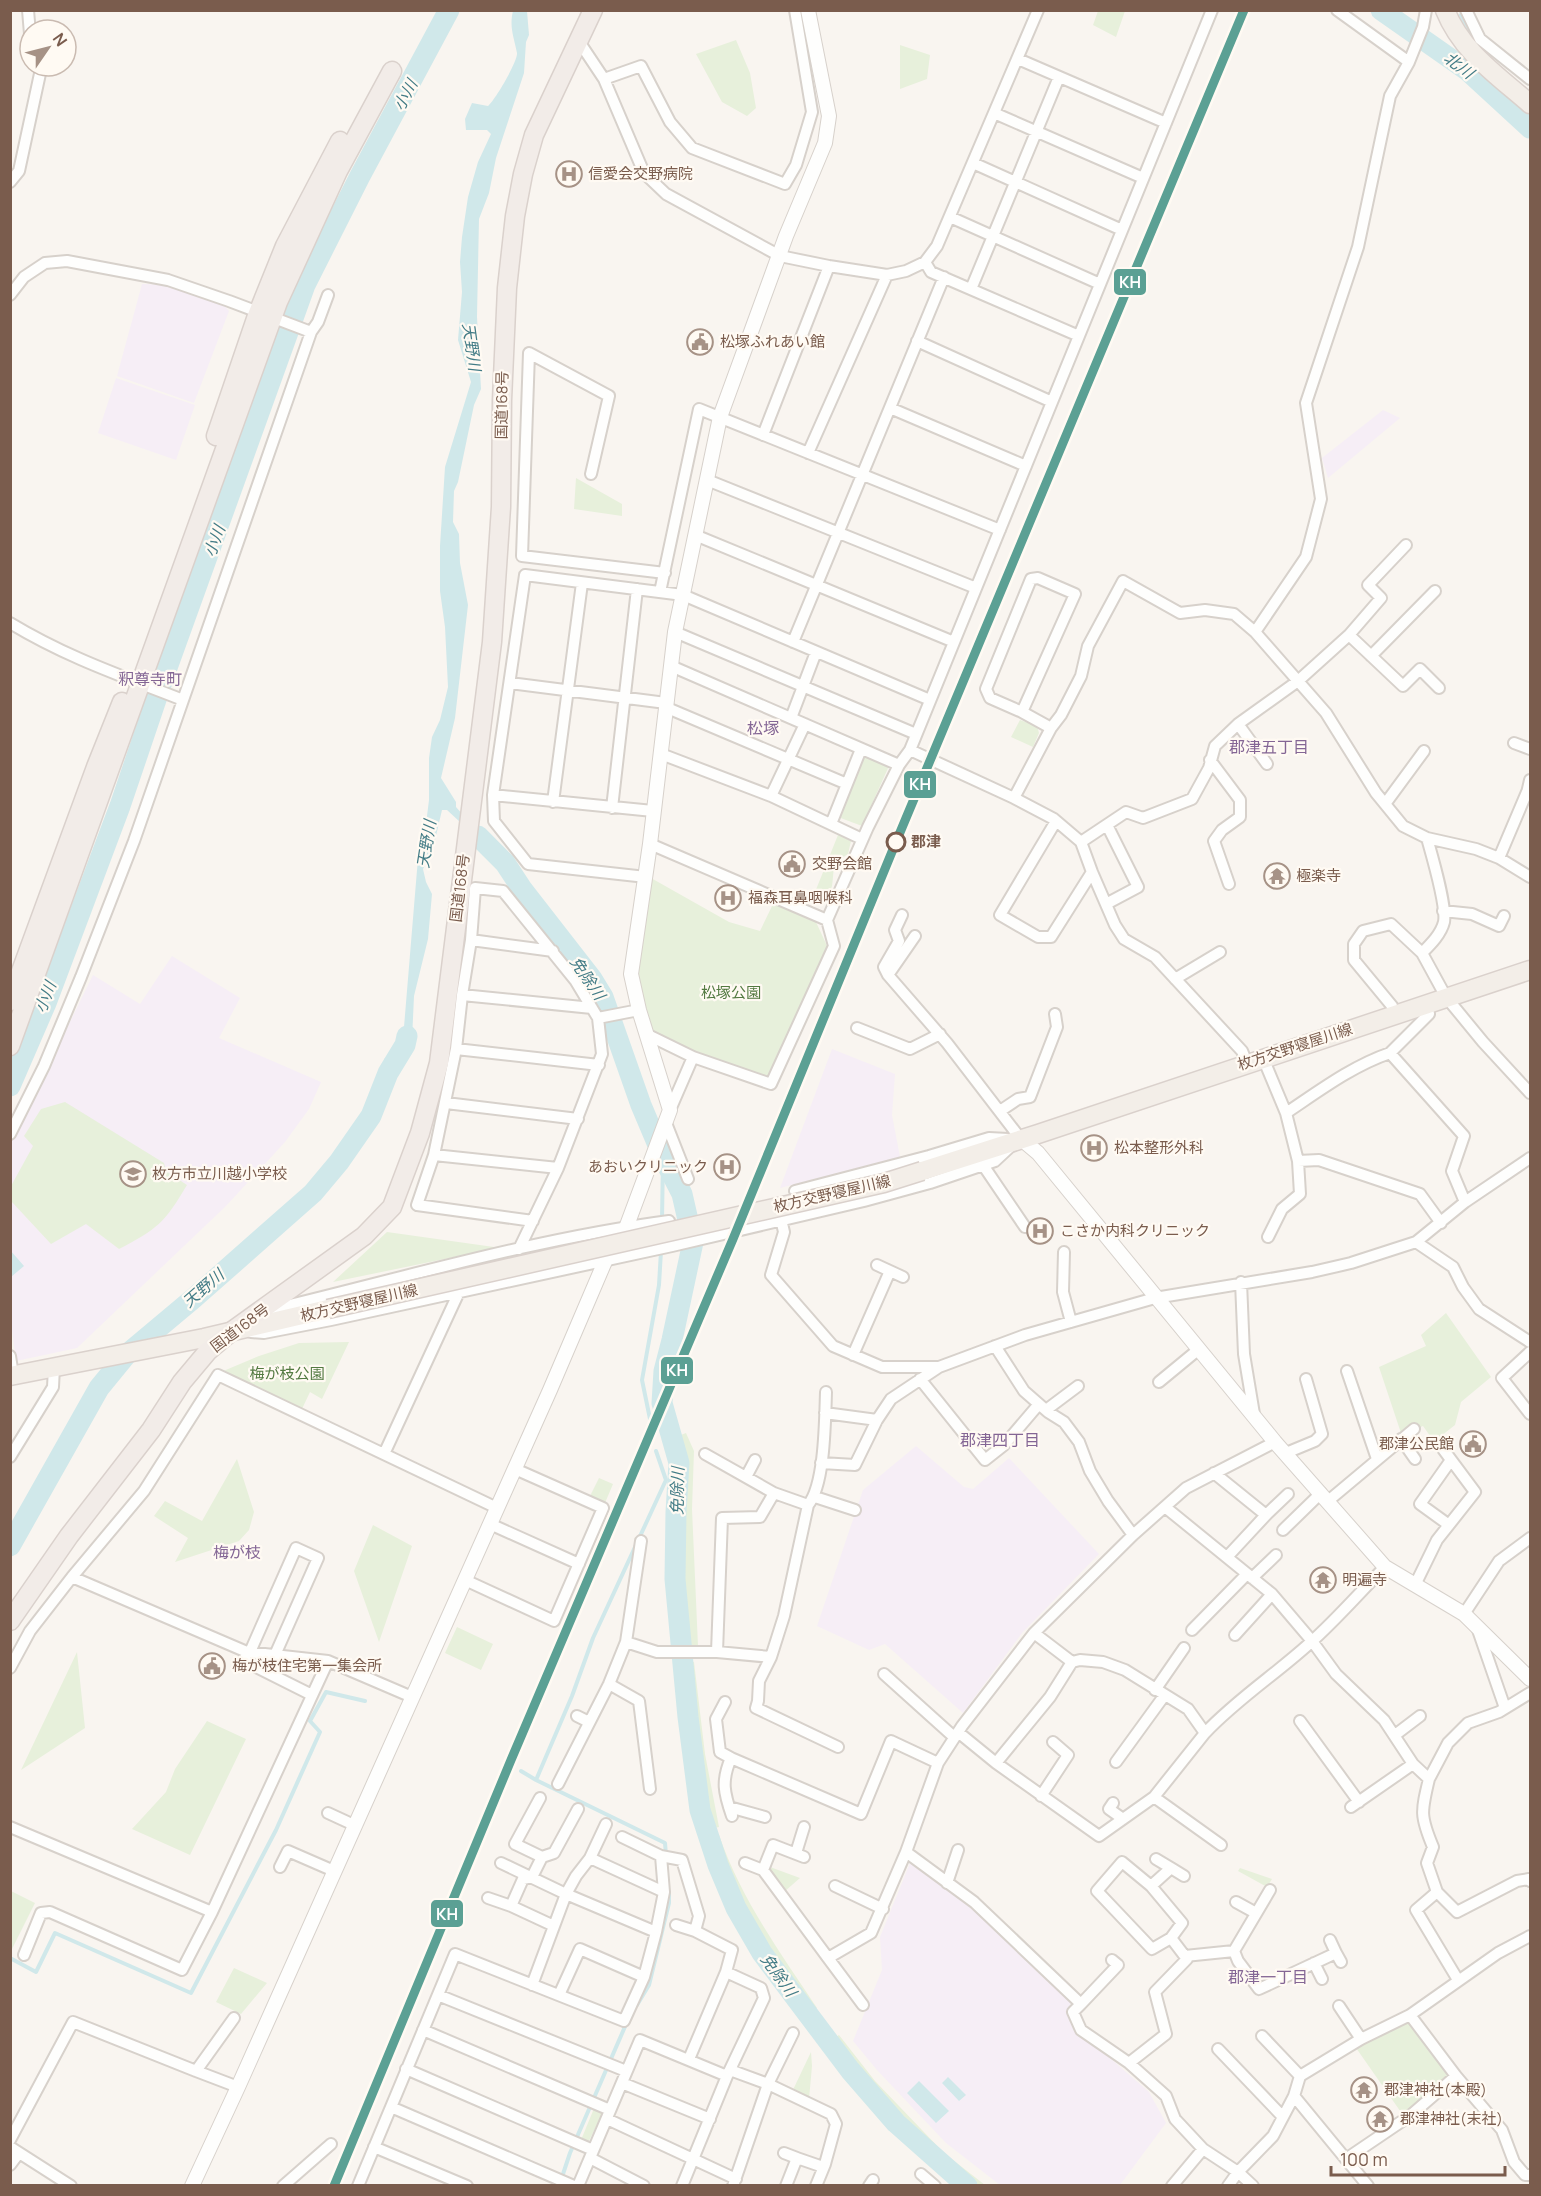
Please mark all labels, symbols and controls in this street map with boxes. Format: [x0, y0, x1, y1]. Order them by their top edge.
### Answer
north arrow [18, 18, 78, 78]
text: N [48, 28, 73, 50]
water label: 北川 [1440, 47, 1480, 85]
water label: 小川 [388, 74, 423, 114]
hospital icon: 信愛会交野病院 [554, 159, 584, 189]
place label: 信愛会交野病院 [588, 163, 693, 184]
line badge: KH [1113, 268, 1147, 296]
text: KH [1119, 271, 1141, 293]
water label: 天野川 [458, 322, 487, 374]
public building icon: 松塚ふれあい館 [685, 327, 715, 357]
place label: 松塚ふれあい館 [720, 331, 825, 352]
street label: 国道168号 [490, 370, 513, 440]
water label: 小川 [198, 520, 230, 560]
district label: 釈尊寺町 [118, 668, 182, 690]
district label: 松塚 [747, 717, 779, 739]
district label: 郡津五丁目 [1229, 736, 1309, 758]
line badge: KH [903, 770, 937, 799]
text: KH [909, 773, 931, 795]
water label: 天野川 [411, 817, 441, 869]
place label: 郡津 [911, 831, 941, 852]
marker: 郡津 [886, 832, 906, 852]
public building icon: 交野会館 [777, 849, 807, 879]
street label: 国道168号 [445, 852, 474, 923]
place label: 交野会館 [812, 853, 872, 874]
temple icon: 極楽寺 [1262, 861, 1292, 891]
place label: 極楽寺 [1296, 865, 1341, 886]
hospital icon: 福森耳鼻咽喉科 [713, 883, 743, 913]
place label: 福森耳鼻咽喉科 [748, 887, 853, 908]
water label: 免除川 [565, 952, 612, 1006]
water label: 小川 [29, 976, 62, 1016]
park label: 松塚公園 [701, 982, 761, 1003]
street label: 枚方交野寝屋川線 [1235, 1018, 1355, 1075]
hospital icon: 松本整形外科 [1079, 1133, 1109, 1163]
place label: 松本整形外科 [1114, 1137, 1204, 1158]
hospital icon: あおいクリニック [712, 1152, 742, 1182]
place label: あおいクリニック [588, 1156, 708, 1177]
school or university icon: 枚方市立川越小学校 [118, 1159, 148, 1189]
place label: 枚方市立川越小学校 [152, 1163, 287, 1184]
street label: 枚方交野寝屋川線 [771, 1170, 893, 1217]
hospital icon: こさか内科クリニック [1025, 1216, 1055, 1246]
place label: こさか内科クリニック [1060, 1220, 1210, 1241]
water label: 天野川 [178, 1263, 230, 1312]
street label: 枚方交野寝屋川線 [298, 1279, 420, 1326]
street label: 国道168号 [206, 1298, 274, 1357]
line badge: KH [660, 1356, 694, 1385]
text: KH [666, 1359, 688, 1381]
park label: 梅が枝公園 [249, 1363, 325, 1384]
district label: 郡津四丁目 [960, 1429, 1040, 1451]
public building icon: 郡津公民館 [1458, 1429, 1488, 1459]
place label: 郡津公民館 [1379, 1433, 1454, 1454]
water label: 免除川 [666, 1465, 688, 1515]
district label: 梅が枝 [213, 1541, 261, 1563]
temple icon: 明遍寺 [1308, 1565, 1338, 1595]
place label: 明遍寺 [1342, 1569, 1387, 1590]
public building icon: 梅が枝住宅第一集会所 [197, 1651, 227, 1681]
place label: 梅が枝住宅第一集会所 [232, 1655, 382, 1676]
line badge: KH [430, 1899, 464, 1928]
text: KH [436, 1903, 458, 1925]
water label: 免除川 [756, 1949, 803, 2002]
district label: 郡津一丁目 [1228, 1966, 1308, 1988]
temple icon: 郡津神社(本殿) [1349, 2075, 1379, 2105]
place label: 郡津神社(本殿) [1384, 2079, 1487, 2100]
temple icon: 郡津神社(末社) [1365, 2104, 1395, 2134]
place label: 郡津神社(末社) [1400, 2108, 1503, 2129]
scale bar [1331, 2139, 1505, 2177]
text: 100 m [1340, 2147, 1388, 2171]

